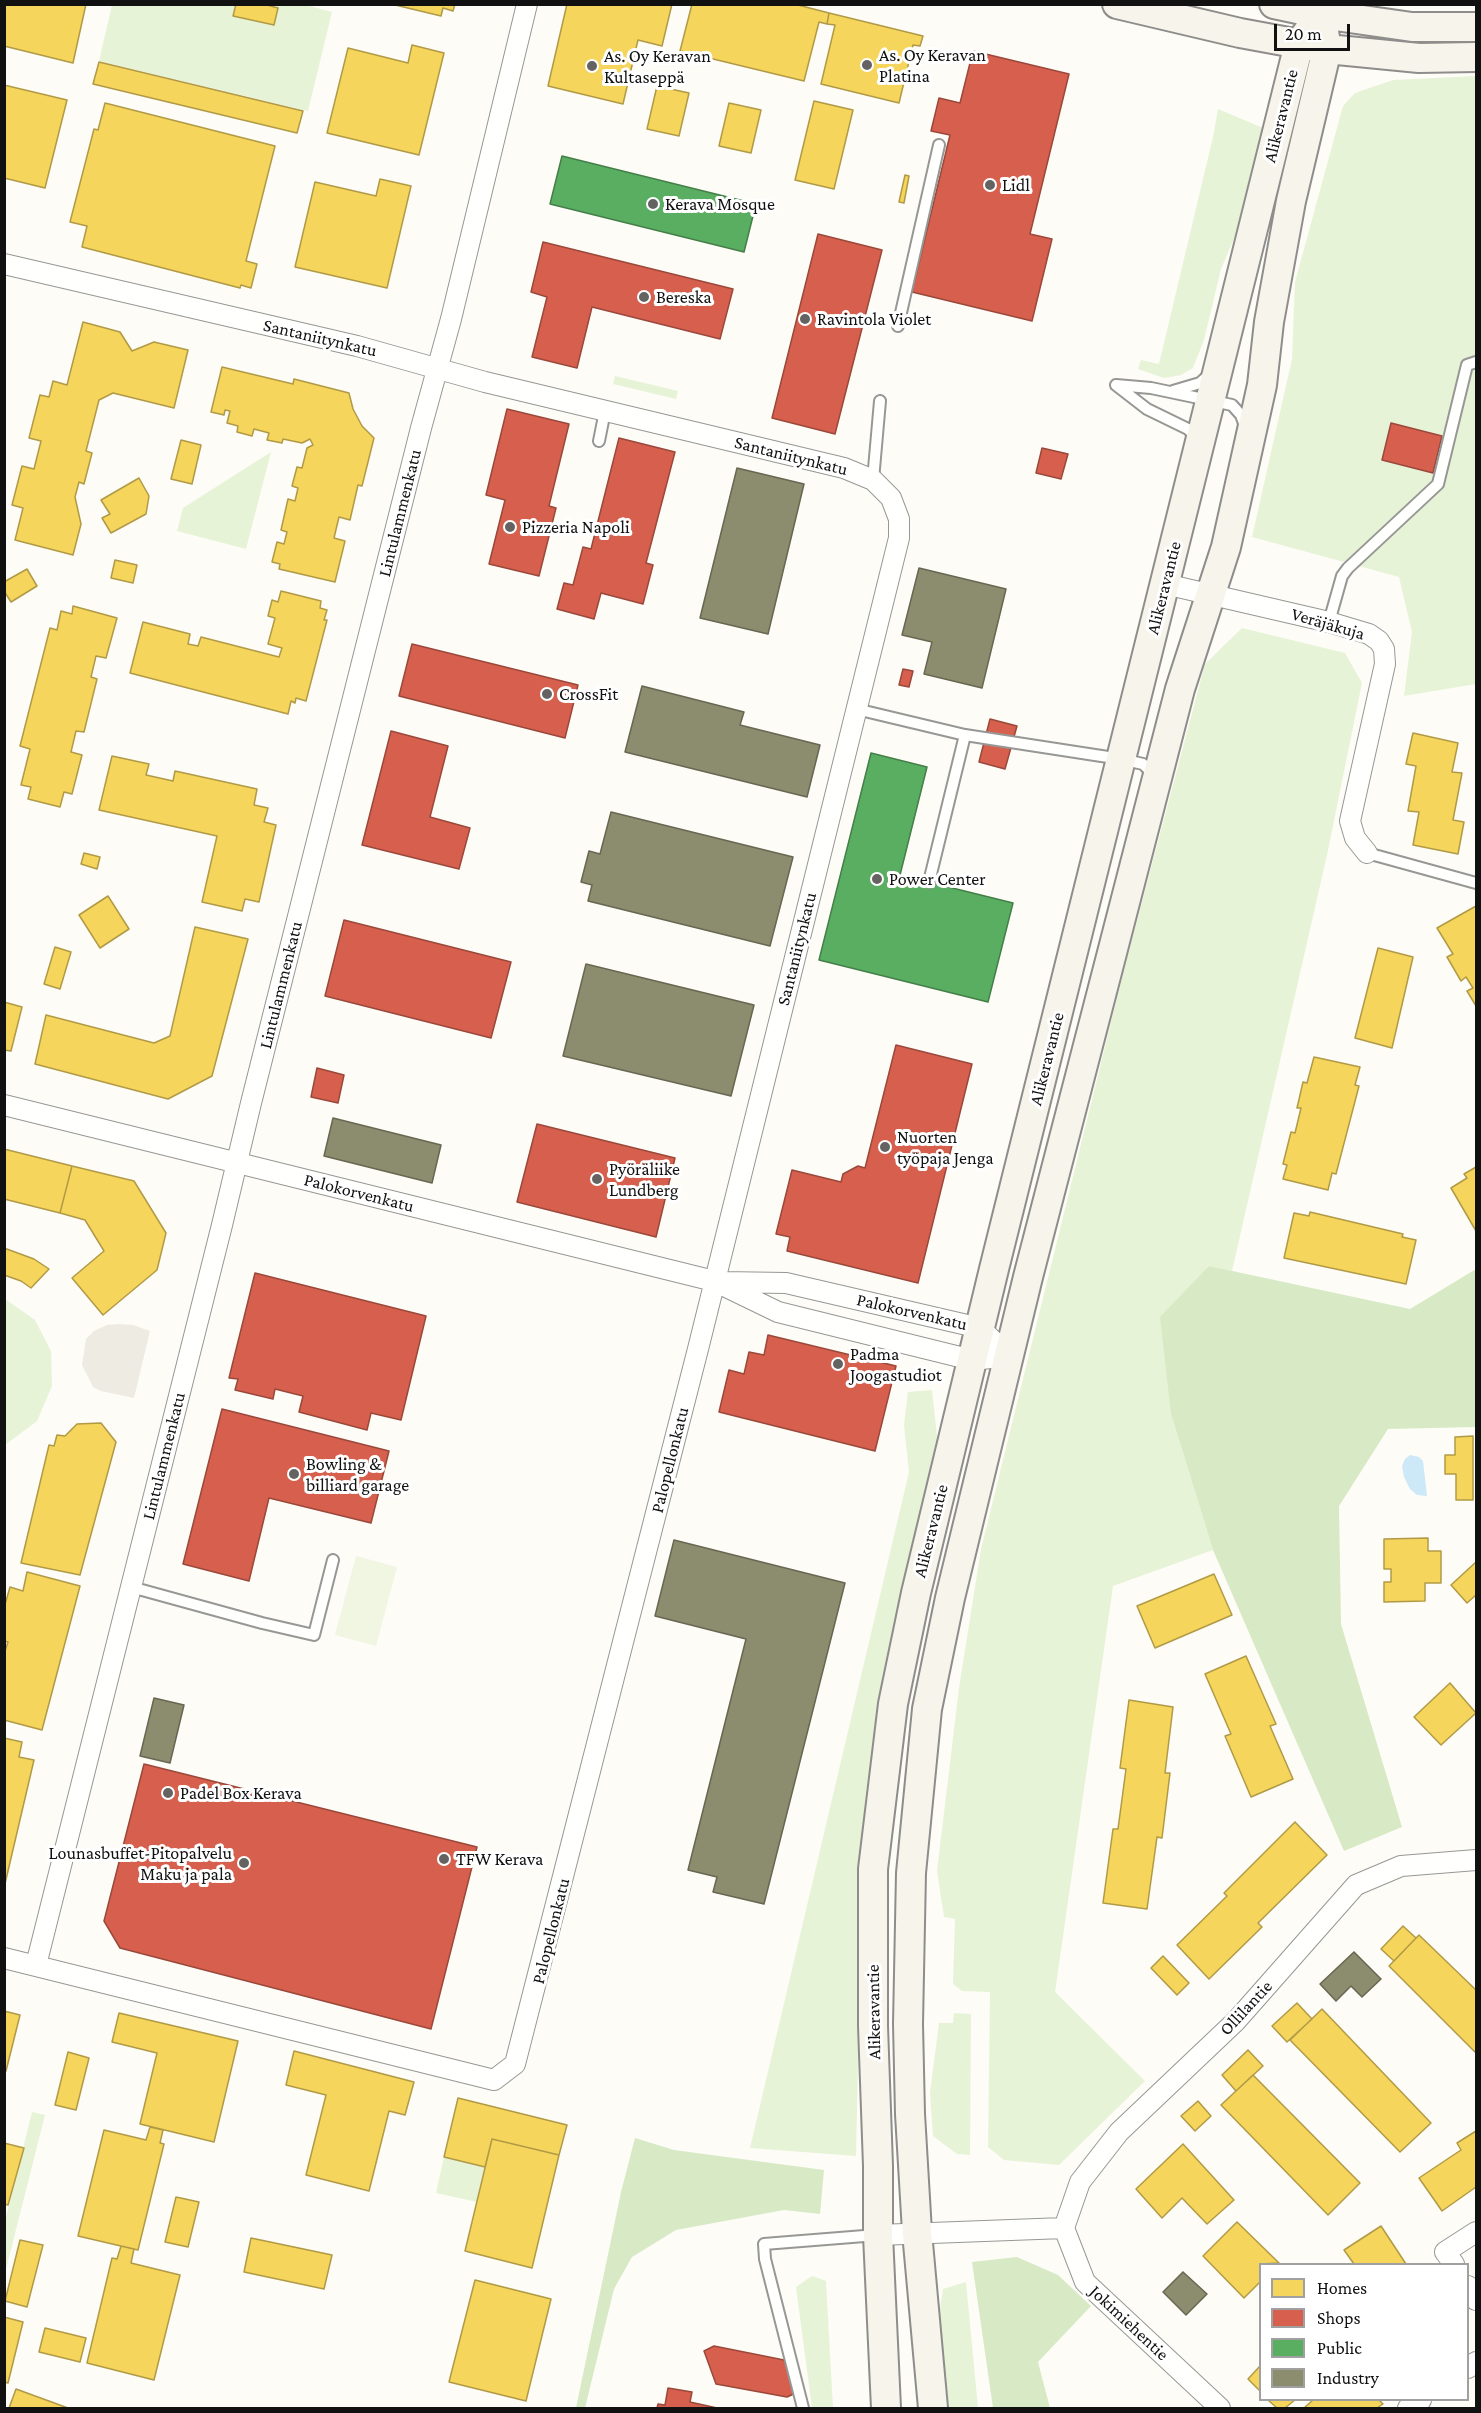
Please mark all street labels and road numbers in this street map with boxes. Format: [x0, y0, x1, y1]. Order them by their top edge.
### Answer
street label: Alikeravantie [1259, 67, 1303, 165]
street label: Santaniitynkatu [261, 314, 379, 362]
street label: Santaniitynkatu [732, 432, 850, 480]
street label: Lintulammenkatu [374, 447, 426, 579]
street label: Alikeravantie [1142, 539, 1186, 637]
street label: Veräjäkuja [1289, 603, 1367, 645]
street label: Santaniitynkatu [773, 890, 821, 1008]
street label: Lintulammenkatu [255, 919, 307, 1051]
street label: Alikeravantie [1025, 1010, 1069, 1108]
street label: Palokorvenkatu [302, 1169, 416, 1217]
street label: Palokorvenkatu [855, 1289, 969, 1335]
street label: Lintulammenkatu [138, 1390, 190, 1522]
street label: Palopellonkatu [646, 1405, 694, 1515]
street label: Alikeravantie [909, 1482, 953, 1580]
street label: Palopellonkatu [527, 1876, 575, 1986]
street label: Alikeravantie [862, 1964, 886, 2060]
street label: Ollilantie [1215, 1976, 1277, 2040]
street label: Jokimiehentie [1085, 2281, 1173, 2365]

